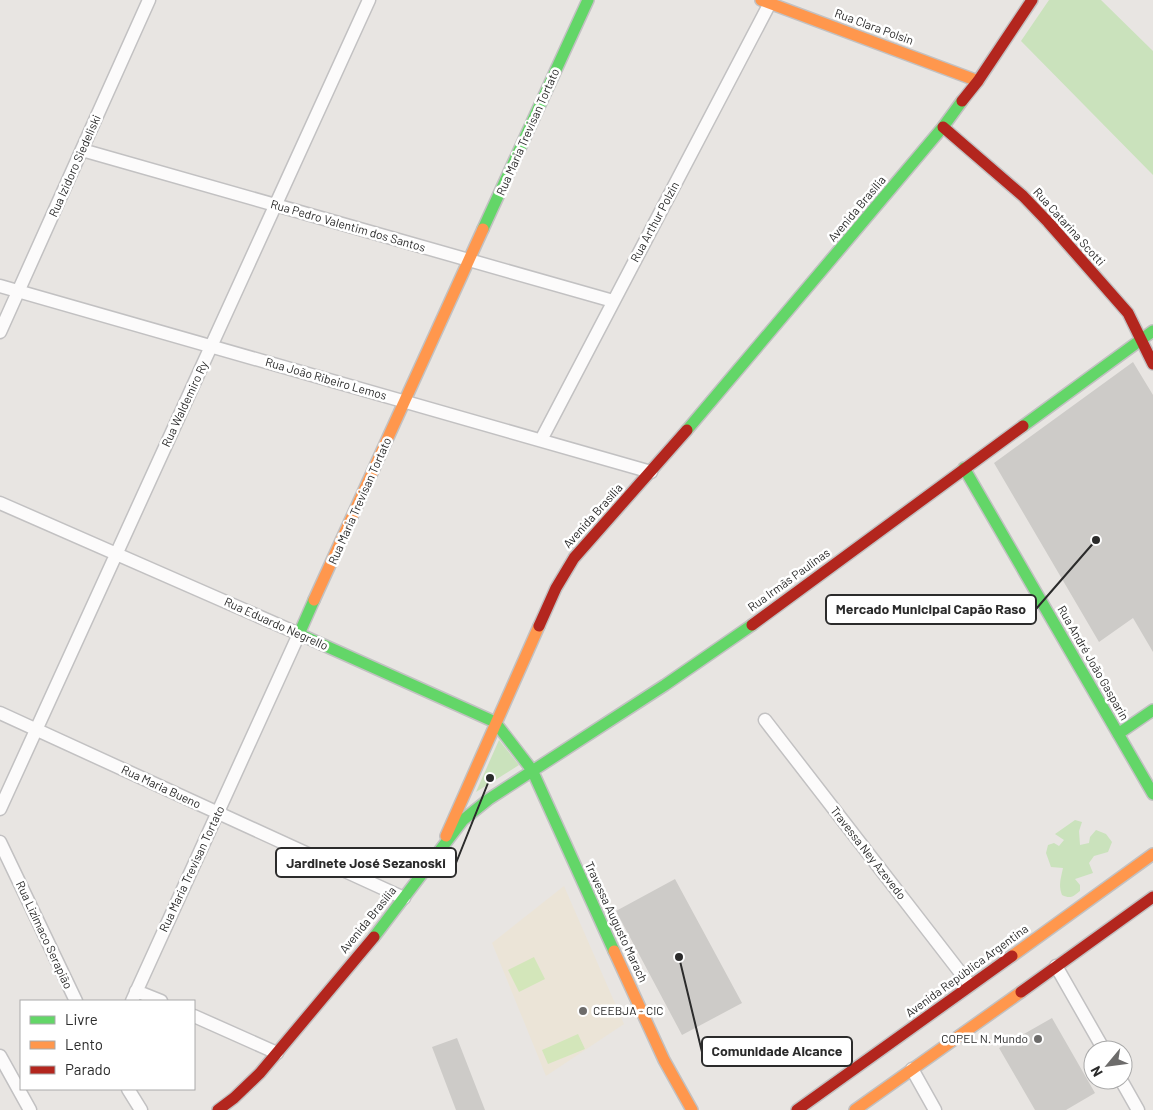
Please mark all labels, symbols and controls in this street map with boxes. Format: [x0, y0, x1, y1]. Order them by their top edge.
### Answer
street label: Rua Clara Polsin [833, 5, 916, 47]
street label: Rua Maria Trevisan Tortato [493, 66, 561, 197]
street label: Rua Izidoro Siedeliski [45, 112, 103, 219]
street label: Avenida Brasília [825, 173, 888, 244]
street label: Rua Arthur Polzin [627, 179, 681, 264]
street label: Rua Catarina Scotti [1031, 184, 1108, 268]
street label: Rua Pedro Valentim dos Santos [269, 196, 428, 254]
street label: Rua João Ribeiro Lemos [264, 354, 389, 402]
street label: Rua Waldemiro Ry [158, 358, 210, 449]
street label: Rua Maria Trevisan Tortato [325, 435, 393, 566]
street label: Avenida Brasília [560, 480, 625, 550]
street label: Rua Irmãs Paulinas [745, 545, 832, 614]
street label: Rua Eduardo Negrello [222, 594, 330, 652]
callout: Mercado Municipal Capão Raso [826, 595, 1036, 624]
text: Mercado Municipal Capão Raso [836, 600, 1026, 617]
street label: Rua André João Gasparin [1055, 603, 1132, 722]
street label: Rua Maria Bueno [119, 762, 203, 811]
street label: Rua Maria Trevisan Tortato [156, 803, 226, 934]
street label: Travessa Ney Azevedo [828, 803, 910, 902]
callout: Jardinete José Sezanoski [276, 848, 456, 877]
text: Jardinete José Sezanoski [286, 854, 446, 871]
street label: Travessa Augusto Marach [583, 859, 651, 984]
street label: Rua Lizímaco Serapião [14, 878, 76, 991]
street label: Avenida Brasília [336, 883, 398, 956]
street label: Avenida República Argentina [902, 921, 1030, 1019]
legend [20, 1000, 195, 1090]
place label: CEEBJA - CIC [593, 1003, 664, 1017]
marker: CEEBJA - CIC [577, 1005, 589, 1017]
text: Livre [65, 1010, 98, 1028]
place label: COPEL N. Mundo [941, 1031, 1028, 1045]
marker: COPEL N. Mundo [1032, 1033, 1044, 1045]
text: Lento [65, 1035, 103, 1053]
callout: Comunidade Alcance [702, 1037, 852, 1066]
north arrow [1083, 1040, 1133, 1090]
text: Comunidade Alcance [712, 1042, 843, 1059]
text: Parado [65, 1060, 111, 1078]
text: N [1087, 1063, 1106, 1080]

